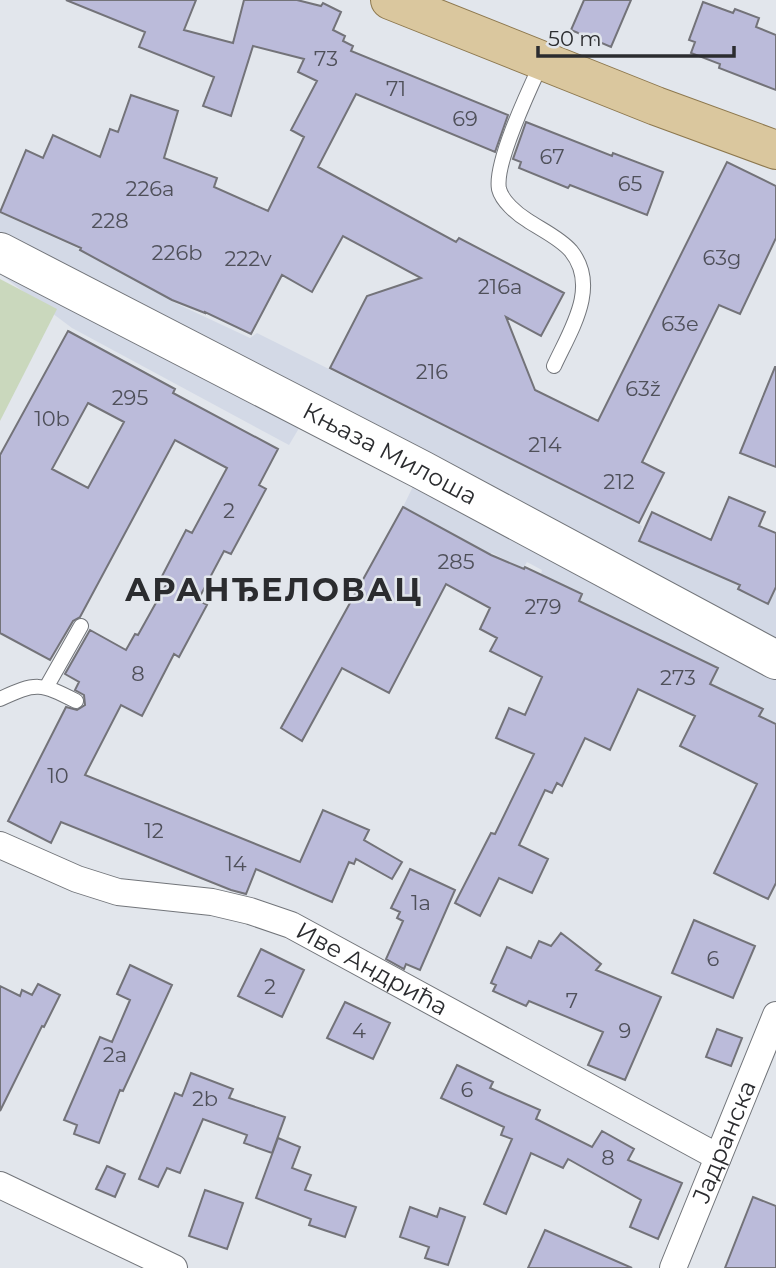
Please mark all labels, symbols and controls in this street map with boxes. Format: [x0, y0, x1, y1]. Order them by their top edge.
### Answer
scale bar [538, 14, 734, 58]
text: 50 m [548, 26, 602, 51]
house number: 73 [314, 46, 338, 71]
house number: 71 [386, 76, 406, 101]
house number: 69 [452, 106, 478, 131]
house number: 67 [540, 144, 565, 169]
house number: 65 [618, 171, 642, 196]
house number: 226a [126, 176, 175, 201]
house number: 228 [91, 208, 129, 233]
house number: 226b [152, 240, 202, 265]
house number: 63g [702, 245, 742, 270]
house number: 222v [224, 246, 272, 271]
house number: 216a [478, 274, 522, 299]
house number: 63e [661, 311, 699, 336]
house number: 216 [416, 359, 448, 384]
house number: 63ž [625, 376, 661, 401]
house number: 295 [112, 385, 148, 410]
street label: Књаза Милоша [298, 396, 482, 511]
house number: 10b [34, 406, 70, 431]
house number: 214 [528, 432, 562, 457]
house number: 212 [603, 469, 635, 494]
house number: 2 [223, 498, 235, 523]
house number: 285 [437, 549, 475, 574]
district label: АРАНЂЕЛОВАЦ [125, 570, 423, 609]
house number: 279 [524, 594, 562, 619]
house number: 8 [131, 661, 145, 686]
house number: 273 [660, 665, 696, 690]
house number: 10 [47, 763, 69, 788]
house number: 12 [144, 818, 164, 843]
house number: 14 [225, 851, 247, 876]
house number: 1a [411, 890, 431, 915]
street label: Иве Андрића [291, 916, 453, 1021]
house number: 6 [707, 946, 720, 971]
house number: 2 [264, 974, 276, 999]
house number: 7 [566, 988, 578, 1013]
house number: 4 [352, 1018, 366, 1043]
house number: 9 [619, 1018, 631, 1043]
house number: 2a [103, 1042, 127, 1067]
street label: Јадранска [686, 1076, 762, 1208]
house number: 6 [461, 1077, 474, 1102]
house number: 2b [192, 1086, 218, 1111]
house number: 8 [601, 1145, 615, 1170]

